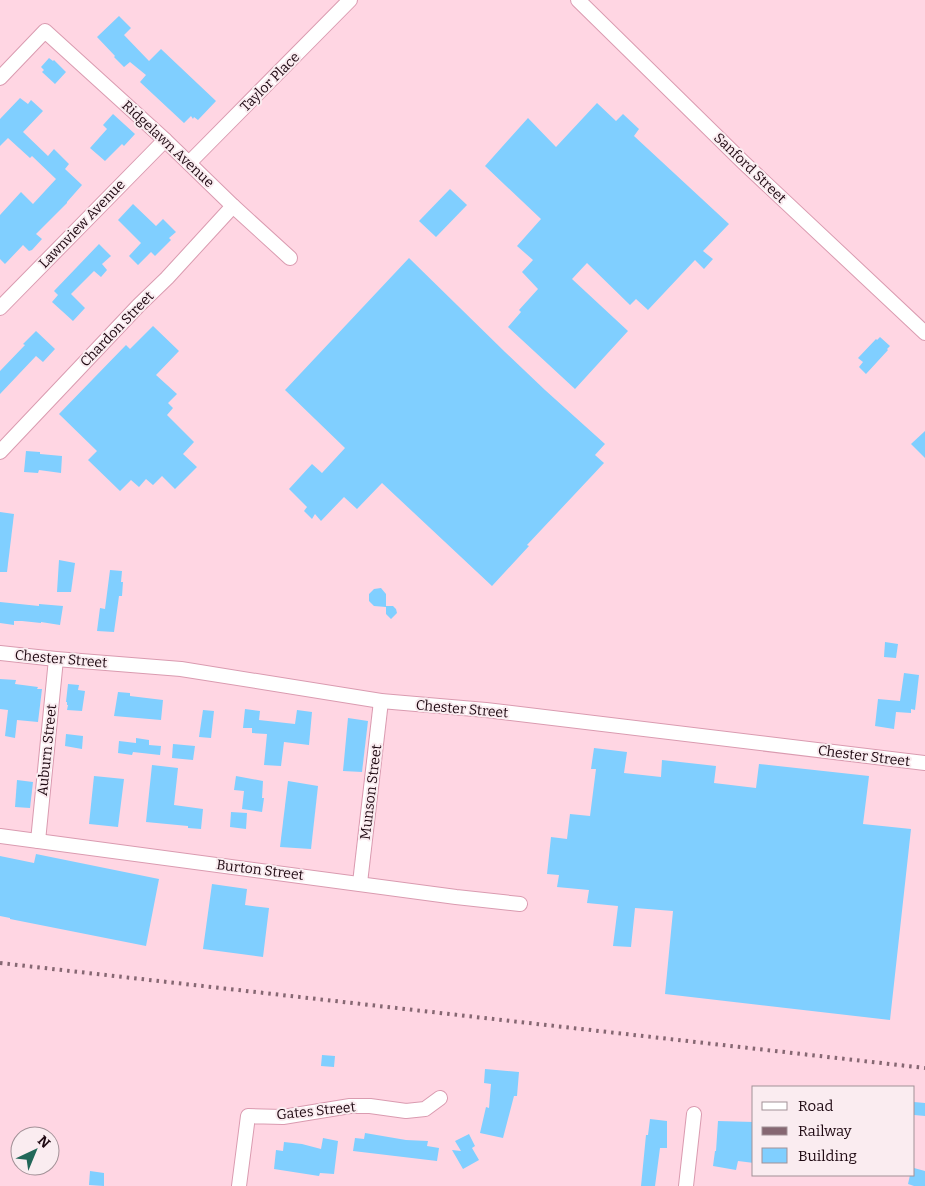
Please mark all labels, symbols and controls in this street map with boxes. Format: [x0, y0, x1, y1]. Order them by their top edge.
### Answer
street label: Taylor Place [237, 49, 303, 115]
street label: Ridgelawn Avenue [118, 97, 218, 191]
street label: Sanford Street [710, 129, 790, 207]
street label: Lawnview Avenue [35, 176, 129, 272]
street label: Chardon Street [77, 288, 157, 370]
street label: Chester Street [14, 646, 108, 672]
street label: Chester Street [415, 696, 509, 722]
street label: Auburn Street [34, 703, 60, 797]
street label: Chester Street [817, 742, 911, 770]
street label: Munson Street [357, 743, 385, 841]
street label: Burton Street [215, 856, 305, 884]
legend [752, 1086, 915, 1176]
text: Road [798, 1097, 833, 1115]
street label: Gates Street [276, 1098, 356, 1124]
text: Railway [798, 1122, 852, 1140]
north arrow [10, 1126, 60, 1176]
text: N [34, 1132, 54, 1152]
text: Building [798, 1147, 857, 1165]

